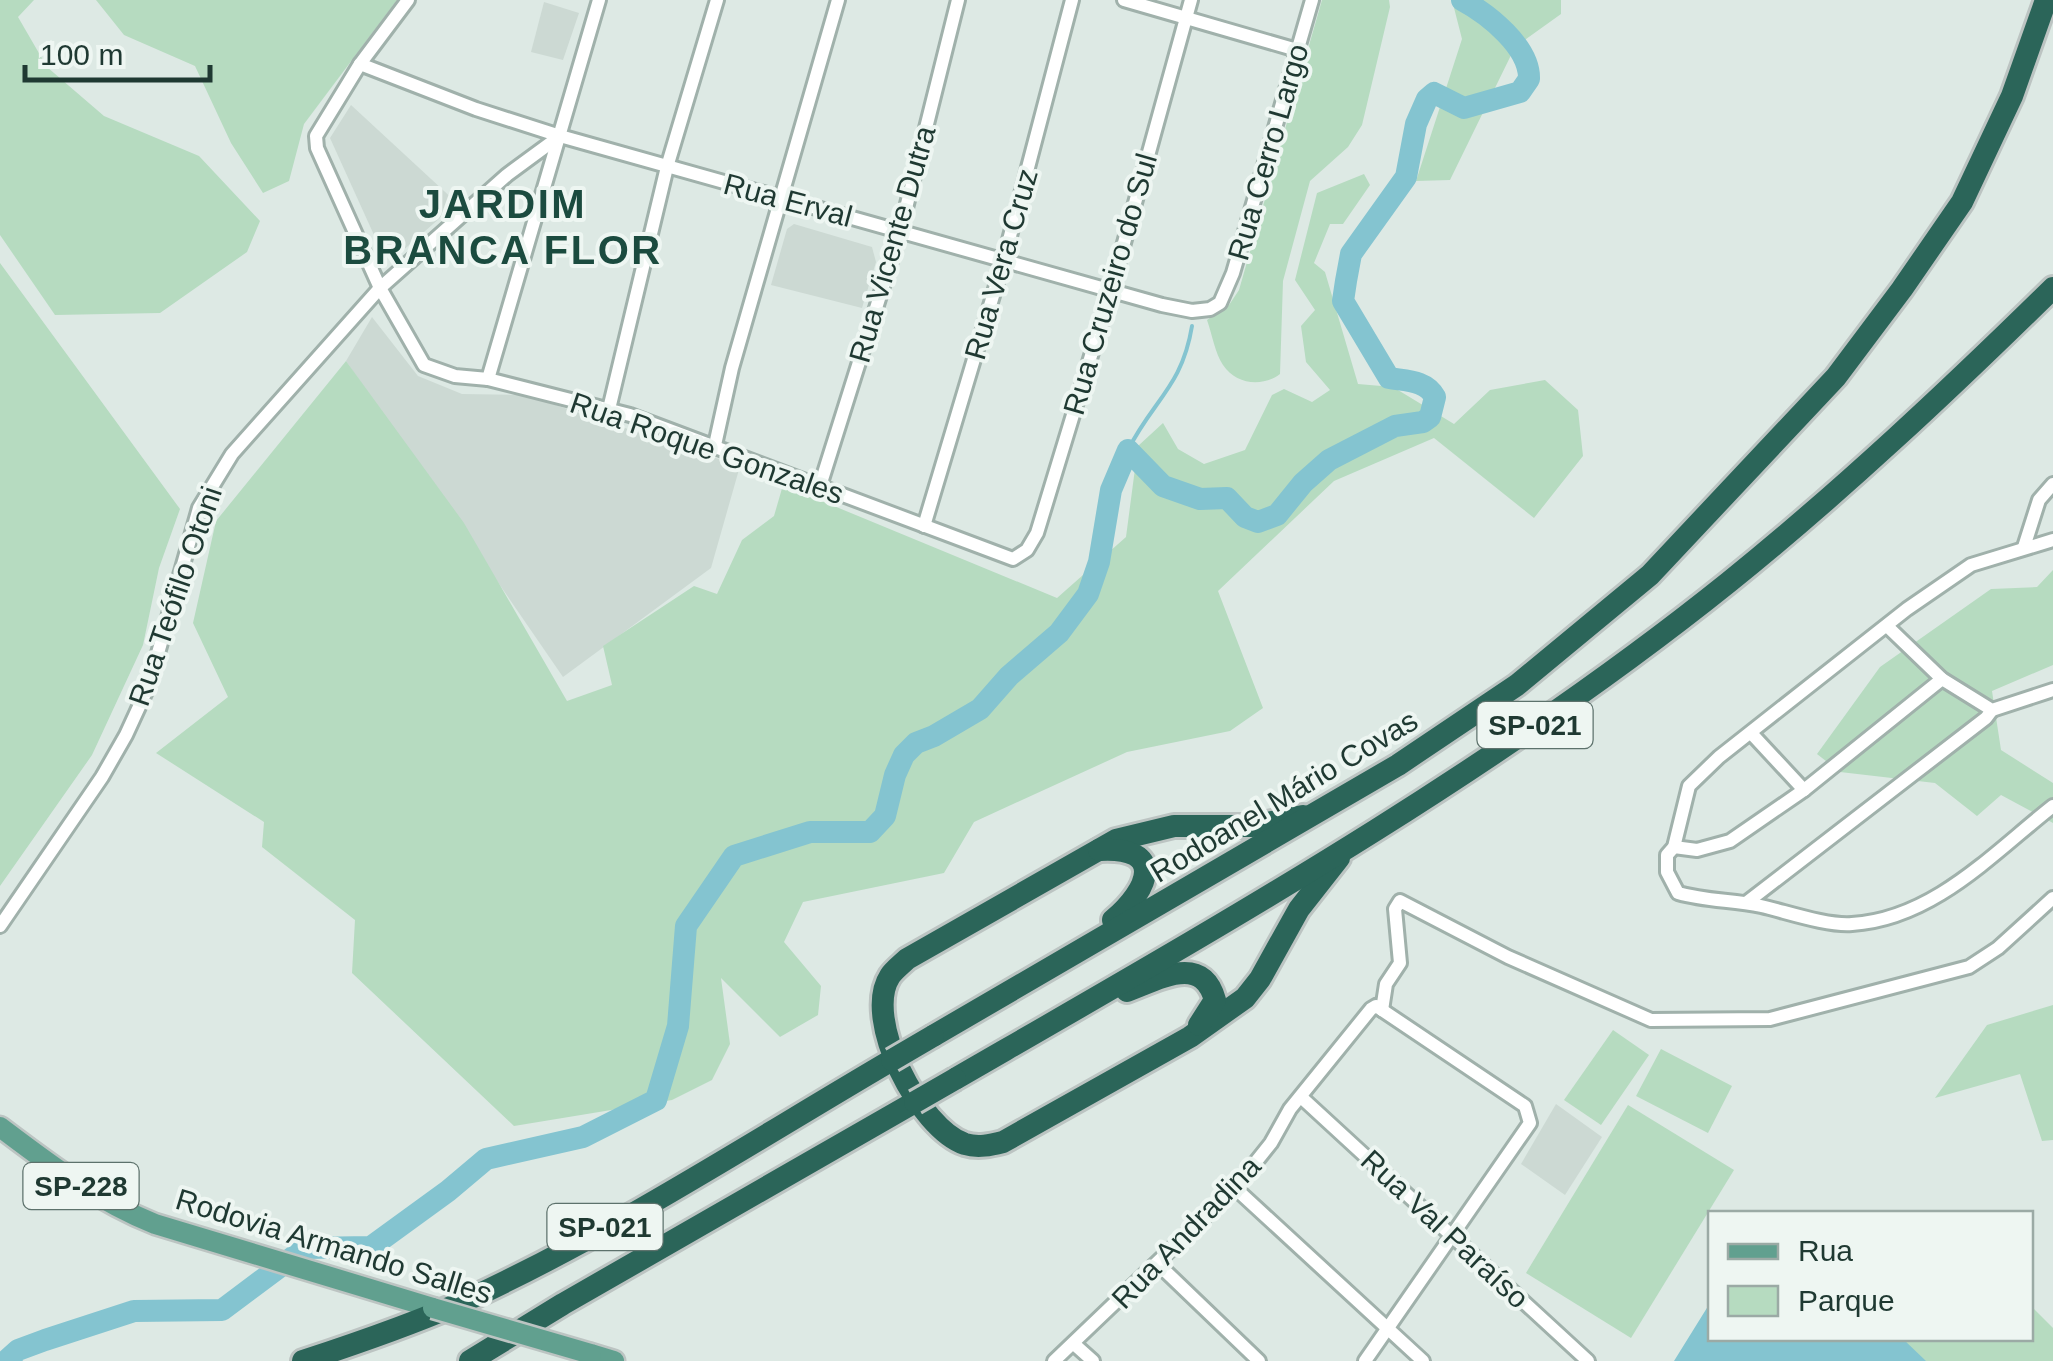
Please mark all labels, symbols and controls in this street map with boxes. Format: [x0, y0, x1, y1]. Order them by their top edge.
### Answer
scale bar [25, 20, 210, 82]
text: 100 m [40, 38, 123, 71]
street label: Rua Cerro Largo [1221, 40, 1315, 264]
street label: Rua Vicente Dutra [842, 122, 942, 366]
street label: Rua Cruzeiro do Sul [1057, 150, 1163, 418]
street label: Rua Vera Cruz [958, 165, 1044, 363]
street label: Rua Erval [720, 167, 856, 233]
district label: JARDIM BRANCA FLOR [343, 182, 663, 272]
street label: Rua Roque Gonzales [566, 386, 848, 510]
street label: Rua Teófilo Otoni [122, 482, 228, 710]
road number: SP-021 [1478, 702, 1592, 748]
street label: Rodoanel Mário Covas [1145, 703, 1423, 889]
street label: Rua Val Paraíso [1355, 1143, 1535, 1315]
street label: Rua Andradina [1105, 1149, 1267, 1315]
road number: SP-228 [23, 1163, 138, 1209]
street label: Rodovia Armando Salles [172, 1182, 496, 1310]
road number: SP-021 [548, 1204, 662, 1250]
legend [1708, 1211, 2033, 1341]
text: Rua [1798, 1234, 1853, 1267]
text: Parque [1798, 1284, 1895, 1317]

